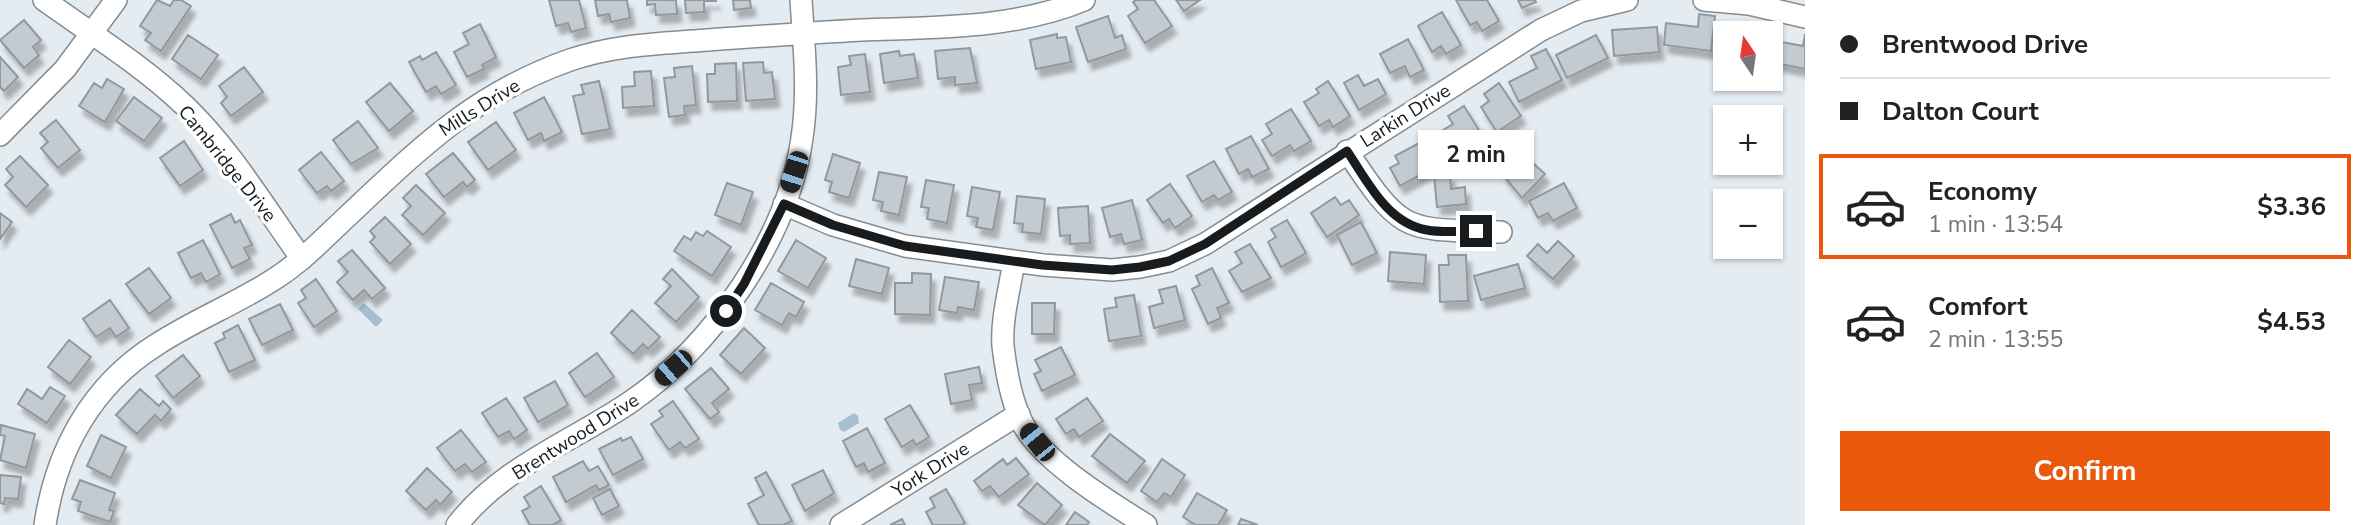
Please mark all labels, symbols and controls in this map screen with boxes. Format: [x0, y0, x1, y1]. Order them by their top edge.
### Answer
north arrow [1713, 21, 1783, 91]
map controls [1713, 21, 1783, 259]
text: Brentwood Drive [1882, 27, 2088, 62]
street label: Mills Drive [434, 73, 525, 143]
street label: Larkin Drive [1355, 78, 1456, 154]
text: Dalton Court [1882, 94, 2039, 129]
street label: Cambridge Drive [172, 100, 282, 228]
button: + [1713, 105, 1783, 175]
callout: 2 min [1418, 130, 1534, 178]
text: 2 min [1446, 139, 1506, 170]
car [778, 149, 811, 195]
text: Economy [1928, 174, 2037, 209]
icon: car [1844, 175, 1907, 238]
button: − [1713, 189, 1783, 259]
text: $3.36 [2257, 189, 2326, 224]
text: 1 min · 13:54 [1928, 209, 2063, 240]
route end [1460, 215, 1492, 247]
text: Comfort [1928, 289, 2028, 324]
icon: car [1844, 290, 1907, 353]
route start [710, 295, 742, 327]
text: $4.53 [2257, 304, 2326, 339]
text: 2 min · 13:55 [1928, 324, 2063, 355]
car [651, 346, 696, 390]
street label: Brentwood Drive [507, 387, 644, 486]
car [1016, 419, 1059, 465]
button: Confirm [1840, 431, 2330, 511]
street label: York Drive [886, 436, 974, 504]

